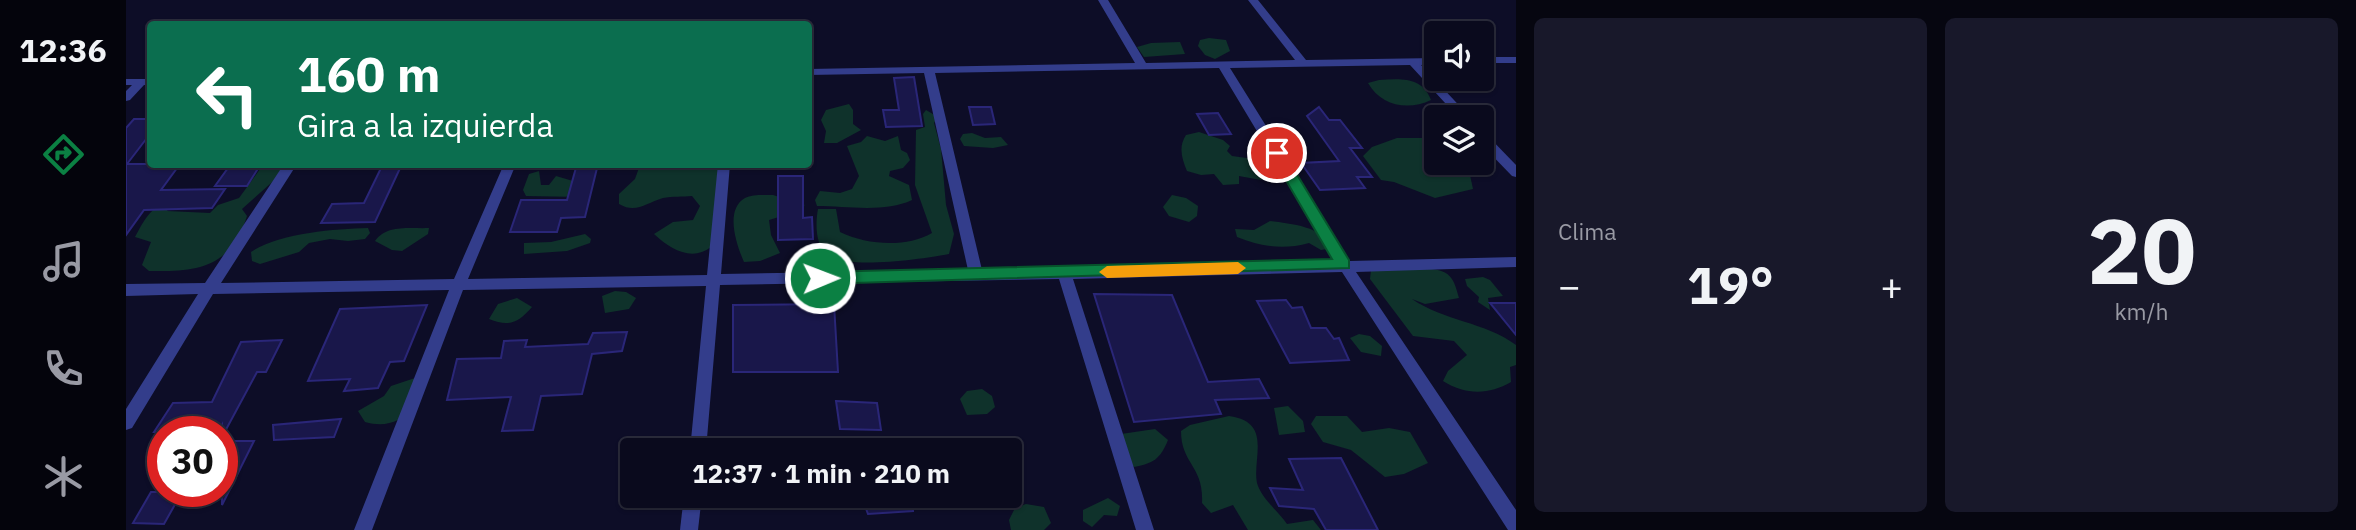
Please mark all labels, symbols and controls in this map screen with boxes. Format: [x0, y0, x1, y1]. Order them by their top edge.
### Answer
map controls [1424, 21, 1494, 175]
button: sound [1424, 21, 1494, 91]
text: 12:36 [19, 29, 107, 71]
text: 160 m [297, 42, 441, 105]
icon: left [182, 49, 273, 140]
text: Gira a la izquierda [297, 104, 554, 146]
button: layers [1424, 105, 1494, 175]
pin [1247, 123, 1307, 183]
icon: directions [39, 130, 88, 179]
icon: arrive [1258, 134, 1296, 172]
text: 20 [2087, 191, 2196, 309]
text: Clima [1558, 216, 1617, 246]
icon: music [39, 237, 88, 286]
position arrow [783, 241, 857, 315]
text: 19° [1687, 251, 1774, 318]
text: − [1558, 261, 1581, 310]
text: + [1880, 261, 1903, 310]
text: km/h [2114, 296, 2169, 326]
icon: phone [39, 344, 88, 393]
speed limit sign: 30 [147, 416, 238, 507]
icon: climate [39, 452, 88, 501]
text: 12:37 · 1 min · 210 m [692, 456, 950, 490]

